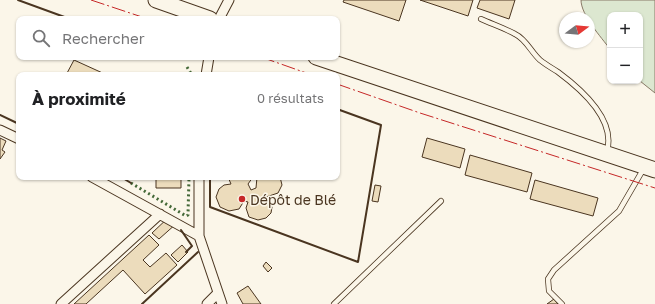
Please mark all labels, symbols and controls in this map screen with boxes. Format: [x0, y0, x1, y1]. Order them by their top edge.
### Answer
north arrow [559, 12, 595, 48]
map controls [607, 12, 643, 84]
button: + [607, 12, 643, 48]
search box [16, 16, 340, 60]
icon: search [30, 27, 52, 49]
text: Rechercher [62, 29, 145, 47]
button: − [607, 48, 643, 84]
text: À proximité [32, 88, 126, 109]
text: 0 résultats [257, 90, 324, 106]
place label: Dépôt de Blé [250, 191, 336, 208]
marker: Dépôt de Blé [237, 194, 247, 204]

